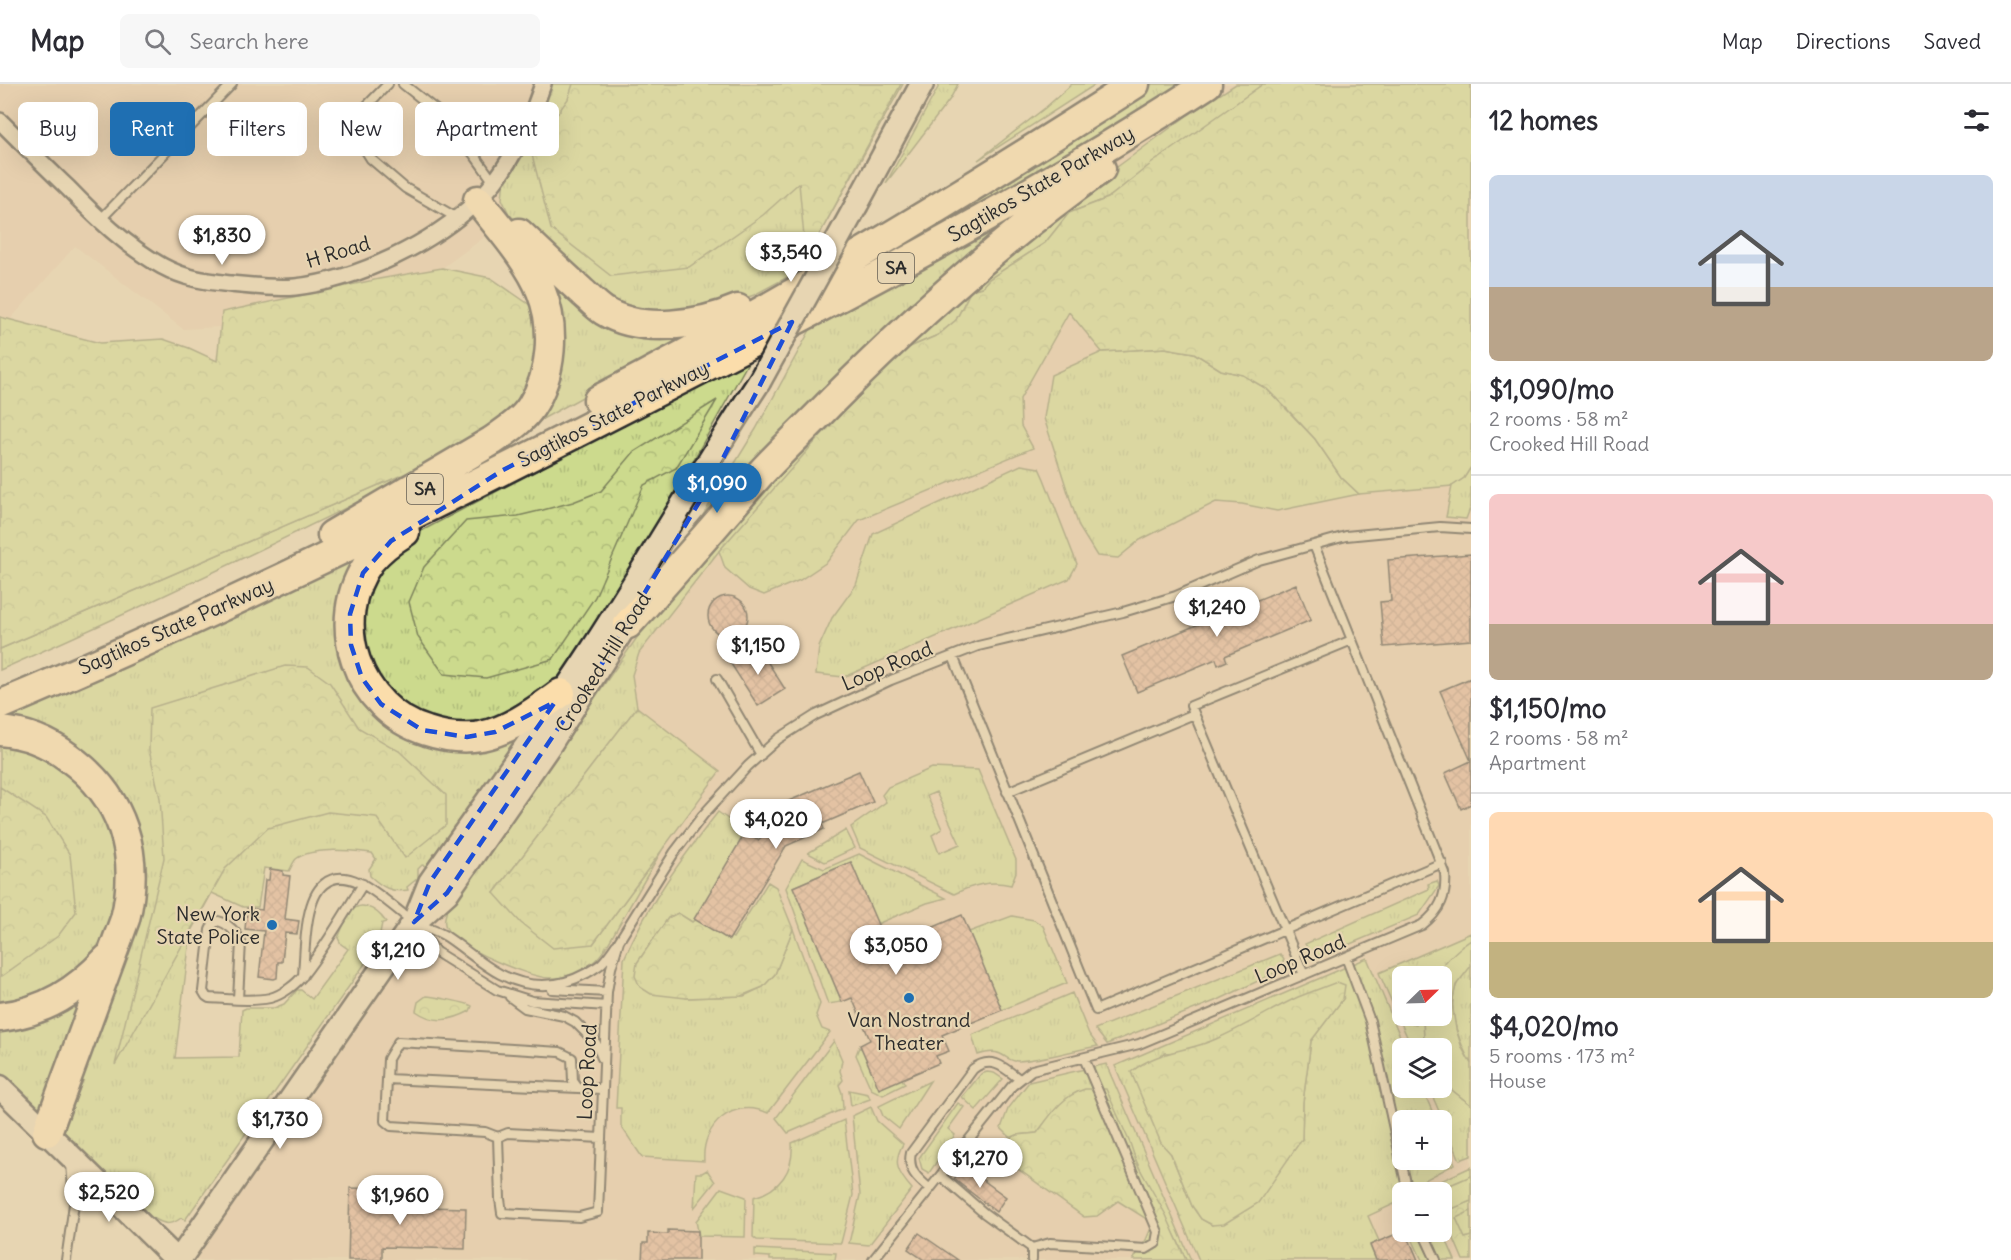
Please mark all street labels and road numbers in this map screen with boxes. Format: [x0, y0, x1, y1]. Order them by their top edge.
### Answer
street label: Sagtikos State Parkway [943, 120, 1138, 247]
street label: H Road [303, 230, 373, 273]
road number: SA [878, 253, 914, 283]
street label: Sagtikos State Parkway [513, 355, 712, 473]
road number: SA [407, 474, 443, 504]
street label: Sagtikos State Parkway [74, 571, 277, 680]
street label: Crooked Hill Road [549, 587, 656, 736]
street label: Loop Road [838, 635, 936, 696]
street label: Loop Road [1251, 928, 1349, 989]
street label: Loop Road [572, 1023, 602, 1121]

